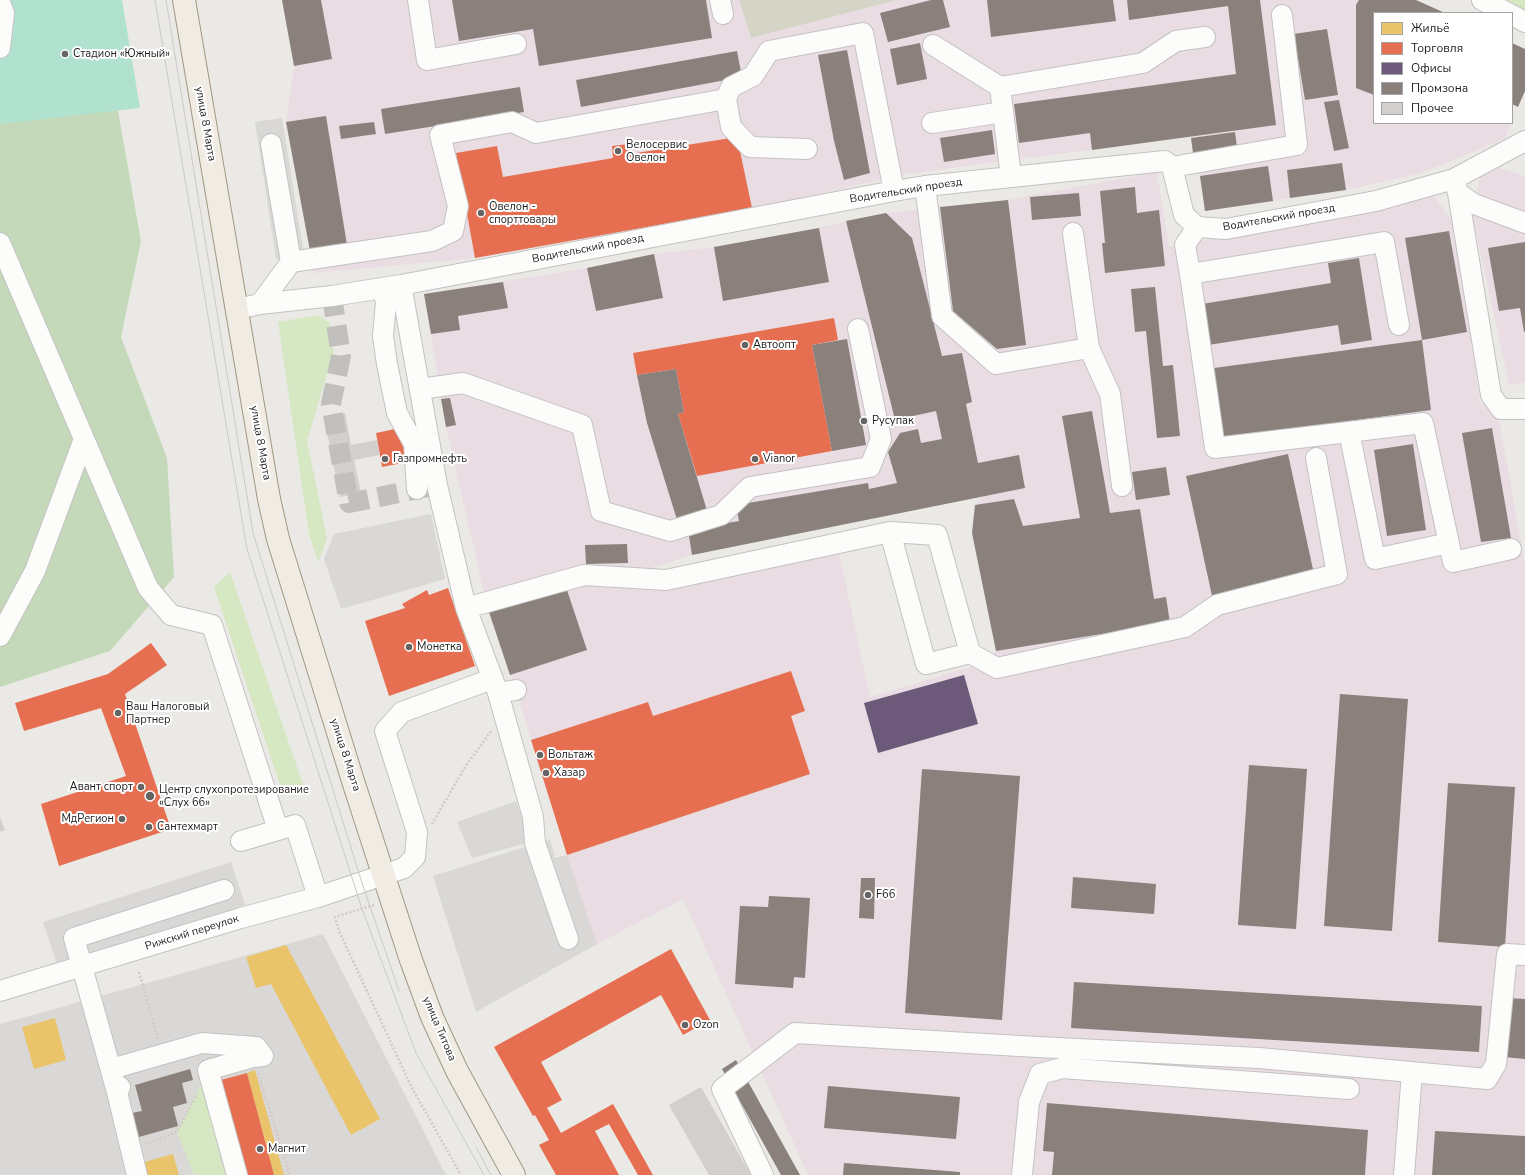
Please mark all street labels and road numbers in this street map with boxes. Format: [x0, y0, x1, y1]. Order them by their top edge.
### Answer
street label: улица 8 Марта [192, 86, 218, 162]
street label: Водительский проезд [849, 176, 963, 206]
street label: Водительский проезд [1222, 202, 1336, 234]
street label: Водительский проезд [531, 232, 645, 266]
street label: улица 8 Марта [247, 405, 273, 481]
street label: улица 8 Марта [327, 717, 363, 793]
street label: Рижский переулок [144, 912, 240, 954]
street label: улица Титова [419, 995, 459, 1063]

